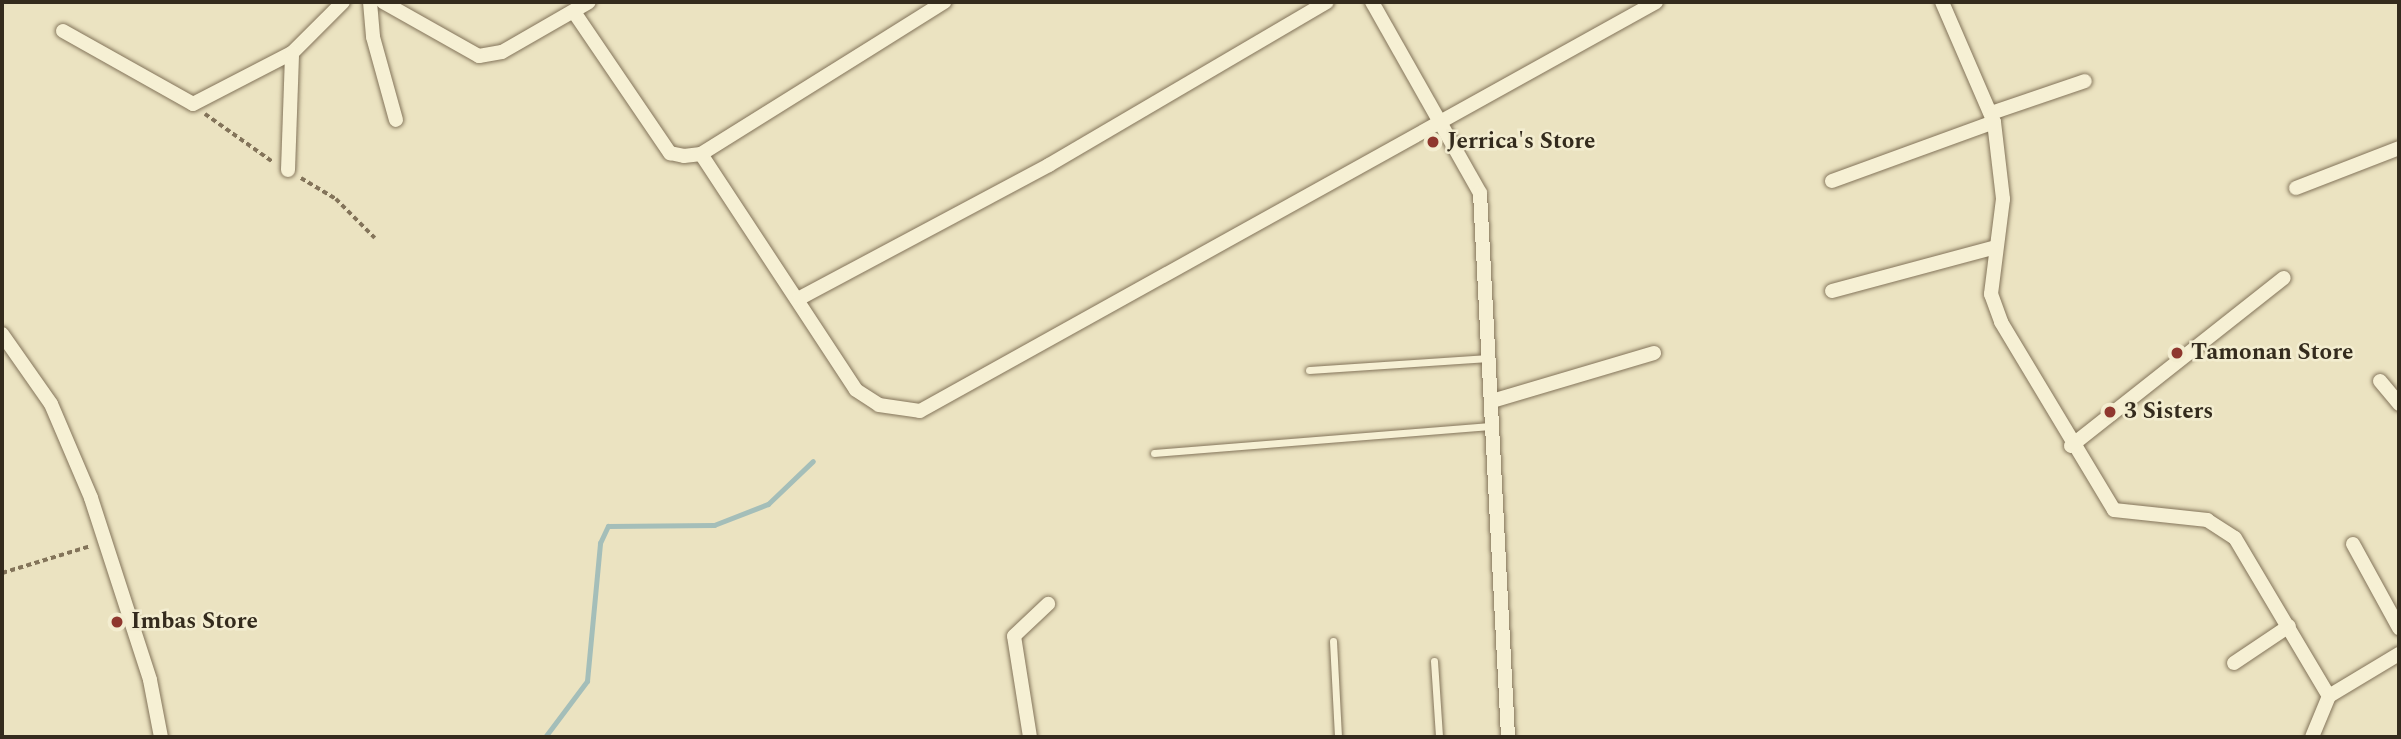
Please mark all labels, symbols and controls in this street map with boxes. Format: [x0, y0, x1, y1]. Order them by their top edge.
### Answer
place label: Jerrica's Store [1447, 128, 1596, 156]
marker: Jerrica's Store [1425, 134, 1441, 150]
place label: Tamonan Store [2191, 339, 2353, 367]
marker: Tamonan Store [2169, 345, 2185, 361]
place label: 3 Sisters [2124, 398, 2213, 426]
marker: 3 Sisters [2102, 404, 2118, 420]
place label: Imbas Store [131, 608, 258, 636]
marker: Imbas Store [109, 614, 125, 630]

